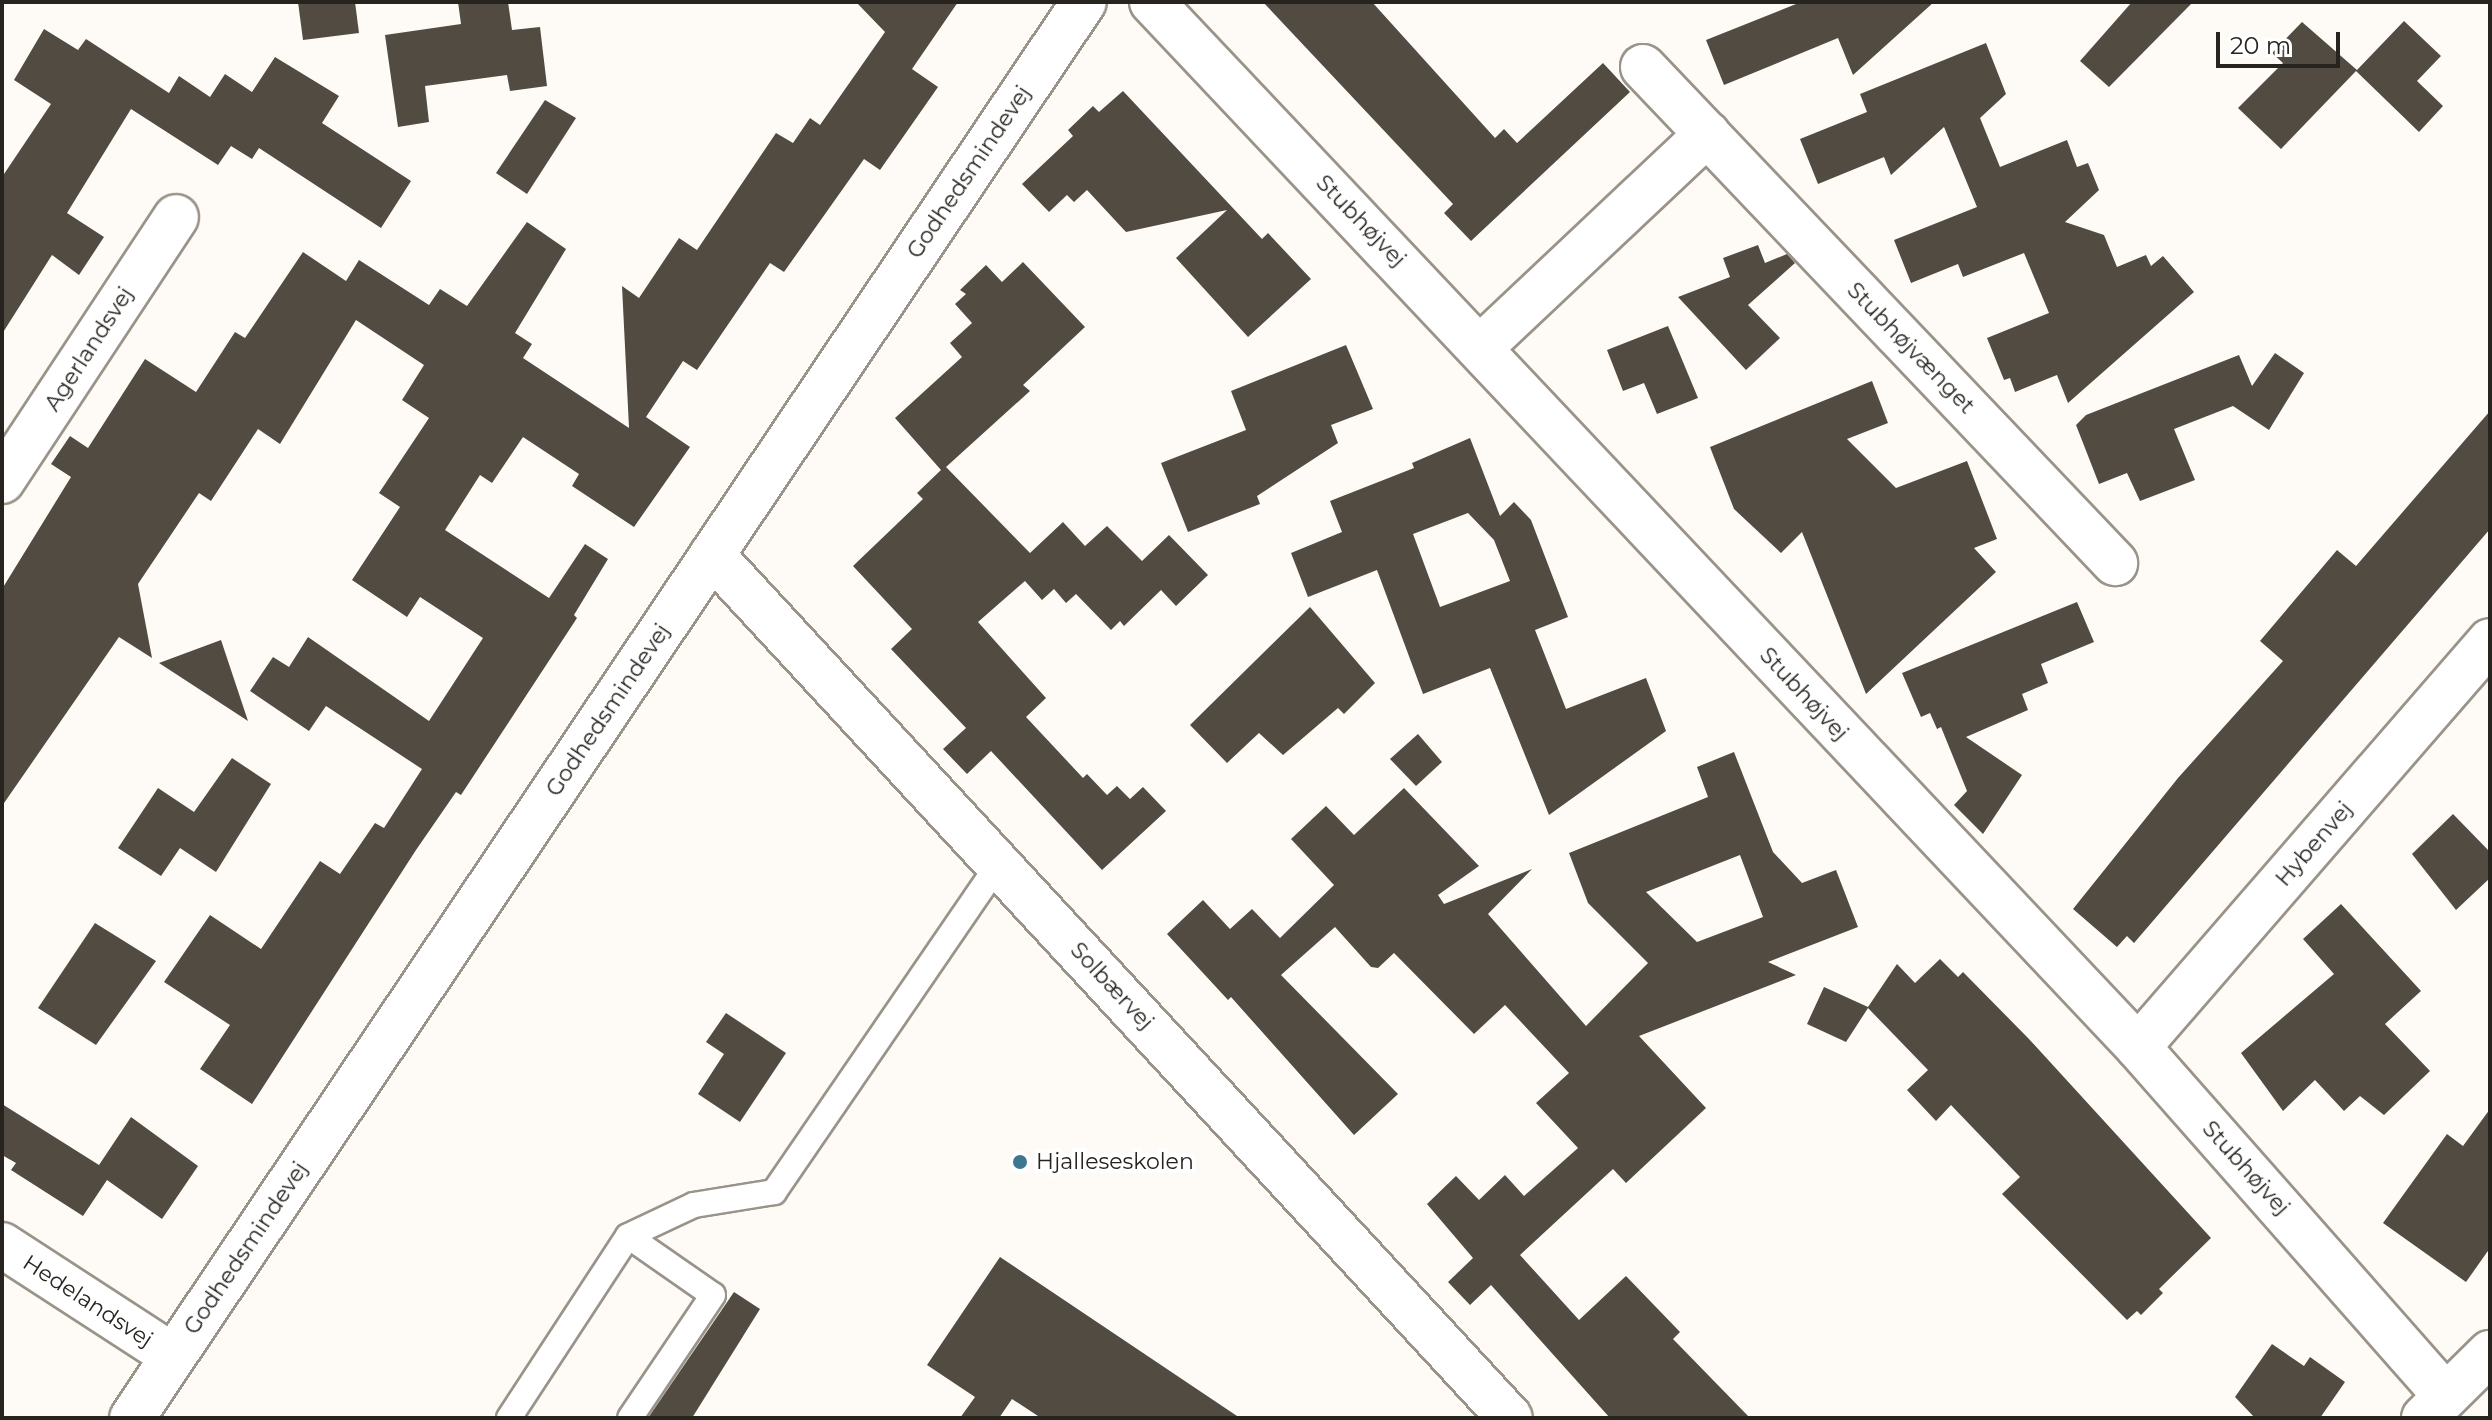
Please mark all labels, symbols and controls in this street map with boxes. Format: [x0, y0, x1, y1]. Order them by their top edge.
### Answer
scale bar [2220, 16, 2344, 66]
text: 20 m [2230, 31, 2291, 60]
street label: Godhedsmindevej [901, 81, 1037, 263]
street label: Stubhøjvej [1311, 170, 1411, 272]
street label: Stubhøjvænget [1842, 277, 1980, 419]
street label: Agerlandsvej [39, 282, 139, 416]
street label: Godhedsmindevej [540, 619, 676, 801]
street label: Stubhøjvej [1754, 642, 1854, 746]
street label: Hybenvej [2270, 796, 2358, 892]
street label: Solbærvej [1065, 937, 1159, 1035]
street label: Stubhøjvej [2197, 1115, 2295, 1221]
place label: Hjalleseskolen [1036, 1149, 1194, 1175]
marker: Hjalleseskolen [1011, 1153, 1029, 1171]
street label: Godhedsmindevej [178, 1157, 314, 1339]
street label: Hedelandsvej [18, 1249, 158, 1353]

